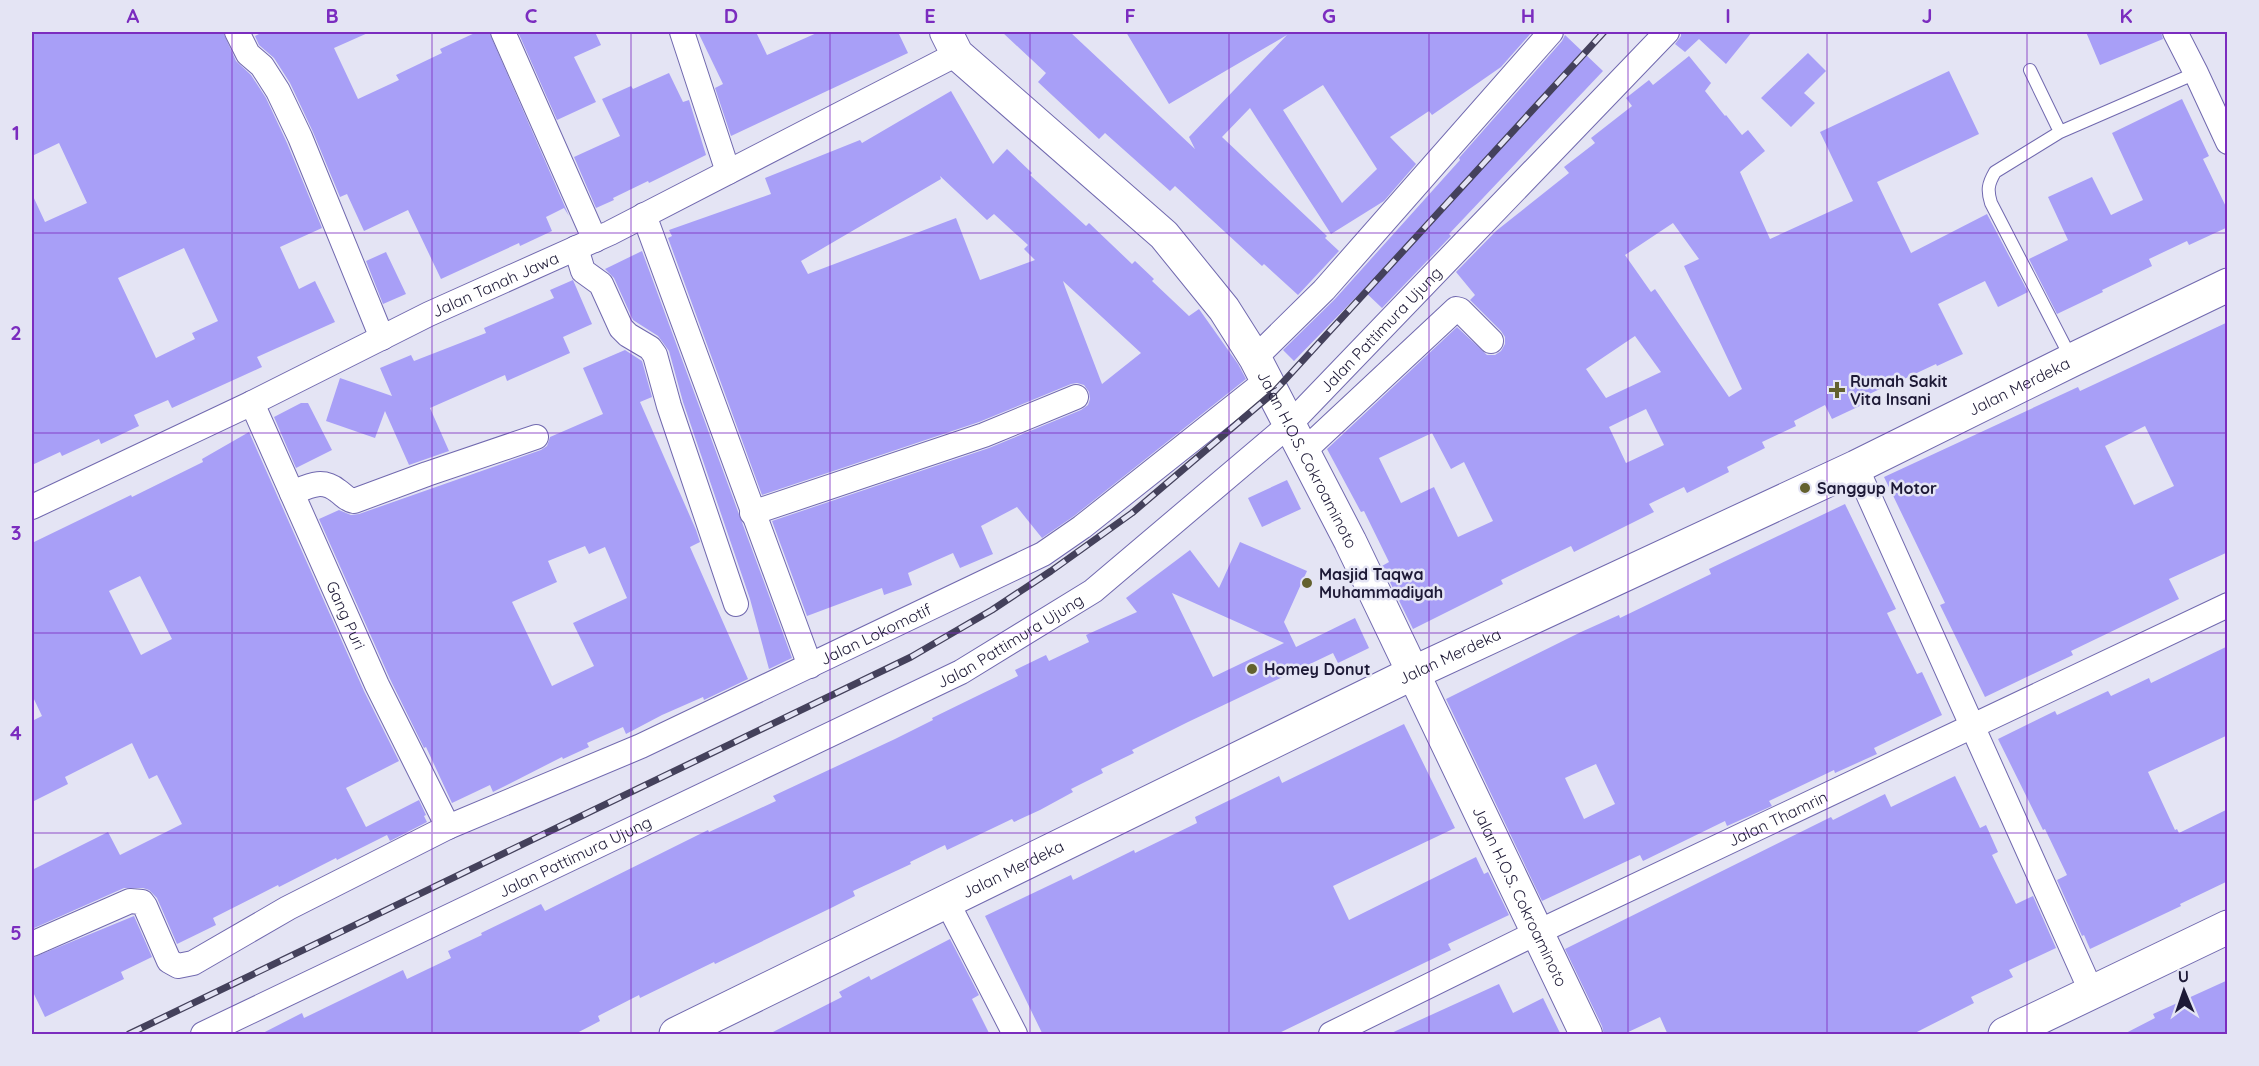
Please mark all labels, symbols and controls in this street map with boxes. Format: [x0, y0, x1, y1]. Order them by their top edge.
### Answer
text: A [127, 3, 140, 28]
text: B [325, 3, 339, 28]
text: C [525, 3, 538, 28]
text: D [724, 3, 738, 28]
text: E [924, 3, 936, 28]
text: F [1124, 3, 1136, 28]
text: G [1322, 3, 1336, 28]
text: H [1521, 3, 1535, 28]
text: I [1725, 3, 1731, 28]
text: J [1921, 3, 1933, 28]
text: K [2119, 3, 2133, 28]
text: 1 [12, 120, 20, 145]
street label: Jalan Tanah Jawa [429, 247, 562, 321]
street label: Jalan Pattimura Ujung [1316, 262, 1446, 397]
text: 2 [10, 320, 22, 345]
street label: Jalan Merdeka [1965, 353, 2073, 420]
street label: Jalan H.O.S. Cokroaminoto [1253, 367, 1362, 551]
place label: Rumah Sakit Vita Insani [1850, 371, 1948, 409]
marker: Rumah Sakit Vita Insani [1828, 381, 1846, 399]
place label: Sanggup Motor [1817, 478, 1937, 498]
marker: Sanggup Motor [1798, 481, 1812, 495]
text: 3 [11, 520, 21, 545]
place label: Masjid Taqwa Muhammadiyah [1319, 564, 1443, 602]
marker: Masjid Taqwa Muhammadiyah [1300, 576, 1314, 590]
street label: Gang Puri [322, 578, 370, 652]
street label: Jalan Pattimura Ujung [934, 589, 1087, 692]
street label: Jalan Lokomotif [817, 599, 935, 669]
street label: Jalan Merdeka [1395, 624, 1504, 689]
place label: Homey Donut [1264, 659, 1371, 679]
marker: Homey Donut [1245, 662, 1259, 676]
text: 4 [10, 720, 22, 745]
street label: Jalan Thamrin [1725, 786, 1831, 851]
street label: Jalan H.O.S. Cokroaminoto [1468, 803, 1572, 990]
street label: Jalan Pattimura Ujung [495, 811, 655, 902]
street label: Jalan Merdeka [959, 836, 1067, 902]
text: 5 [10, 920, 22, 945]
north arrow [2154, 961, 2214, 1021]
text: U [2177, 966, 2189, 986]

